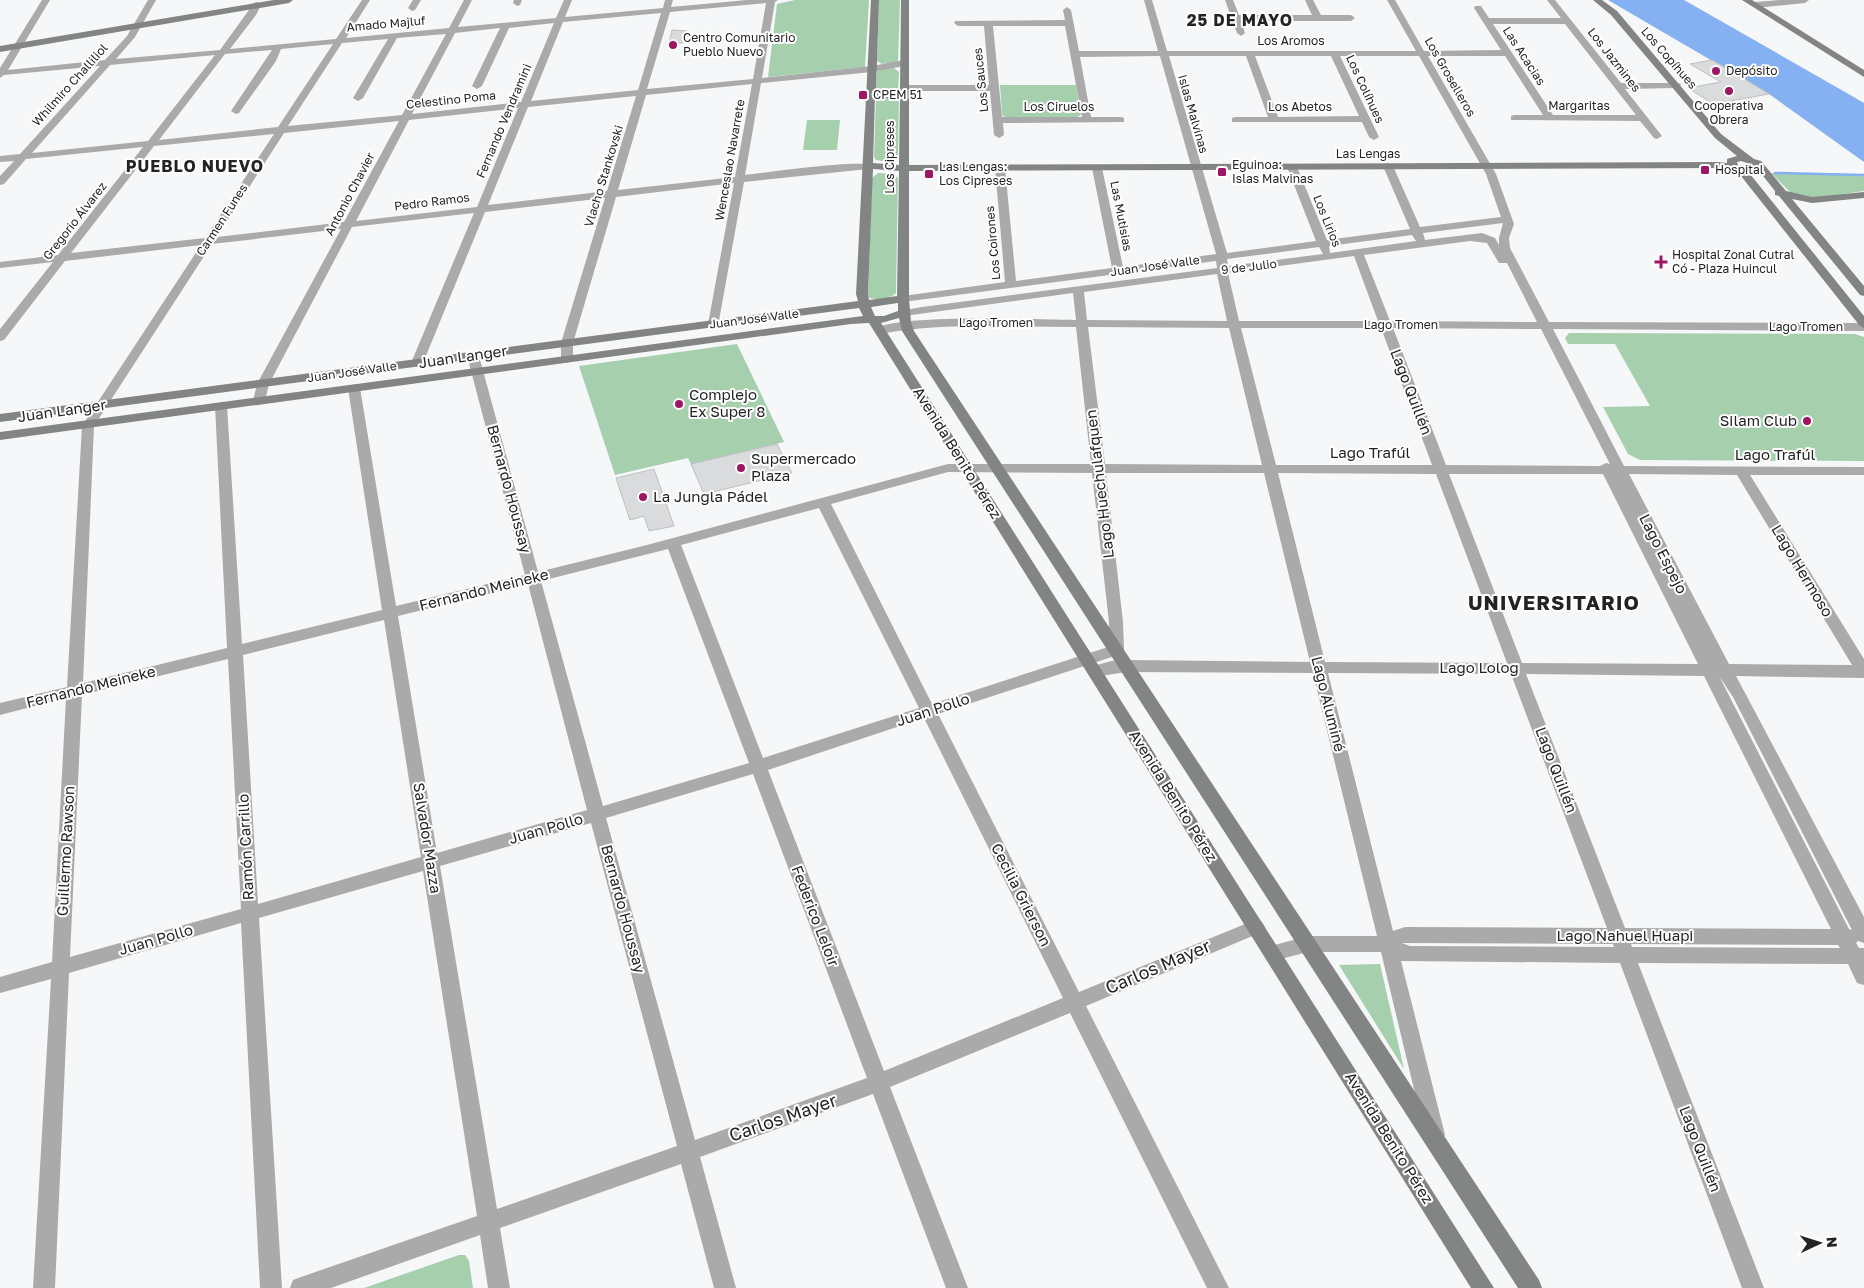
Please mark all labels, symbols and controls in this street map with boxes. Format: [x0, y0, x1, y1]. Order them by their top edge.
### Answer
district label: 25 DE MAYO [1187, 10, 1293, 30]
street label: Amado Majluf [346, 13, 426, 34]
street label: Las Acacias [1500, 23, 1549, 88]
street label: Los Copíhues [1638, 24, 1700, 92]
street label: Los Jazmines [1585, 25, 1644, 95]
place label: Centro Comunitario Pueblo Nuevo [683, 30, 795, 59]
street label: Los Aromos [1257, 33, 1325, 48]
street label: Los Groselleros [1422, 34, 1479, 119]
marker: Centro Comunitario Pueblo Nuevo [667, 39, 679, 51]
street label: Whilmiro Challiliol [29, 40, 111, 129]
street label: Los Sauces [970, 47, 991, 113]
street label: Los Colíhues [1343, 52, 1388, 125]
street label: Fernando Vendramini [473, 61, 534, 180]
place label: Depósito [1726, 63, 1778, 78]
marker: Depósito [1710, 65, 1722, 77]
street label: Islas Malvinas [1175, 73, 1212, 155]
marker: Cooperativa Obrera [1723, 85, 1735, 97]
street label: Celestino Poma [405, 87, 497, 112]
place label: CPEM 51 [873, 87, 923, 102]
marker: CPEM 51 [857, 89, 869, 101]
street label: Wenceslao Navarrete [711, 98, 748, 222]
street label: Margaritas [1548, 98, 1610, 113]
place label: Cooperativa Obrera [1694, 98, 1764, 127]
street label: Los Ciruelos [1024, 99, 1094, 114]
street label: Los Abetos [1268, 99, 1332, 114]
street label: Los Cipreses [882, 120, 897, 194]
street label: Vlacho Stankovski [581, 123, 626, 229]
street label: Las Lengas [1336, 146, 1400, 161]
street label: Antonio Chavier [321, 149, 378, 238]
district label: PUEBLO NUEVO [126, 156, 264, 176]
place label: Eguinoa: Islas Malvinas [1232, 157, 1313, 186]
place label: Las Lengas: Los Cipreses [939, 159, 1012, 188]
place label: Hospital [1715, 162, 1764, 177]
marker: Hospital [1699, 164, 1711, 176]
marker: Eguinoa: Islas Malvinas [1216, 166, 1228, 178]
marker: Las Lengas: Los Cipreses [923, 168, 935, 180]
street label: Gregorio Álvarez [40, 179, 110, 263]
street label: Las Mutisias [1107, 179, 1136, 252]
street label: Carmen Funes [193, 181, 250, 258]
street label: Pedro Ramos [393, 189, 470, 214]
street label: Los Lirios [1310, 193, 1345, 249]
street label: Los Coirones [982, 205, 1003, 281]
place label: Hospital Zonal Cutral Có - Plaza Huincul [1672, 247, 1794, 276]
street label: Juan José Valle [1109, 252, 1201, 279]
marker: Hospital Zonal Cutral Có - Plaza Huincul [1654, 255, 1668, 269]
street label: 9 de Julio [1220, 256, 1278, 277]
street label: Juan José Valle [708, 306, 799, 331]
street label: Lago Tromen [959, 315, 1033, 330]
street label: Lago Tromen [1364, 317, 1438, 332]
street label: Lago Tromen [1769, 319, 1843, 334]
street label: Juan Langer [418, 341, 508, 371]
street label: Lago Quillén [1387, 346, 1437, 437]
street label: Juan José Valle [306, 358, 398, 385]
street label: Avenida Benito Pérez [910, 383, 1006, 522]
place label: Complejo Ex Super 8 [689, 385, 766, 420]
street label: Juan Langer [17, 395, 107, 425]
marker: Complejo Ex Super 8 [673, 398, 685, 410]
street label: Lago Huechulafquen [1081, 409, 1117, 559]
place label: Silam Club [1720, 411, 1797, 429]
marker: Silam Club [1801, 415, 1813, 427]
street label: Bernardo Houssay [484, 423, 536, 555]
street label: Lago Trafúl [1330, 443, 1411, 461]
street label: Lago Trafúl [1735, 445, 1816, 463]
place label: Supermercado Plaza [751, 449, 856, 484]
marker: Supermercado Plaza [735, 462, 747, 474]
place label: La Jungla Pádel [653, 487, 768, 505]
marker: La Jungla Pádel [637, 491, 649, 503]
street label: Lago Espejo [1636, 511, 1692, 596]
street label: Lago Hermoso [1768, 521, 1837, 620]
street label: Fernando Meineke [417, 564, 551, 614]
district label: UNIVERSITARIO [1468, 590, 1640, 614]
street label: Lago Aluminé [1308, 654, 1350, 754]
street label: Lago Lolog [1439, 658, 1519, 676]
street label: Fernando Meineke [24, 661, 158, 711]
street label: Juan Pollo [894, 689, 972, 729]
street label: Lago Quillén [1532, 724, 1582, 815]
street label: Avenida Benito Pérez [1126, 726, 1222, 865]
street label: Salvador Mazza [410, 781, 446, 895]
street label: Guillermo Rawson [53, 785, 77, 917]
street label: Ramón Carrillo [233, 793, 257, 901]
street label: Juan Pollo [507, 809, 585, 847]
street label: Cecilia Grierson [988, 840, 1056, 949]
street label: Bernardo Houssay [598, 843, 650, 975]
street label: Federico Leloir [788, 863, 844, 969]
street label: Juan Pollo [117, 920, 195, 958]
street label: Lago Nahuel Huapi [1557, 926, 1693, 944]
street label: Carlos Mayer [1102, 934, 1214, 998]
street label: Avenida Benito Pérez [1342, 1068, 1438, 1207]
street label: Carlos Mayer [726, 1088, 839, 1146]
street label: Lago Quillén [1676, 1103, 1726, 1194]
north arrow [1794, 1218, 1844, 1268]
text: N [1824, 1236, 1841, 1248]

